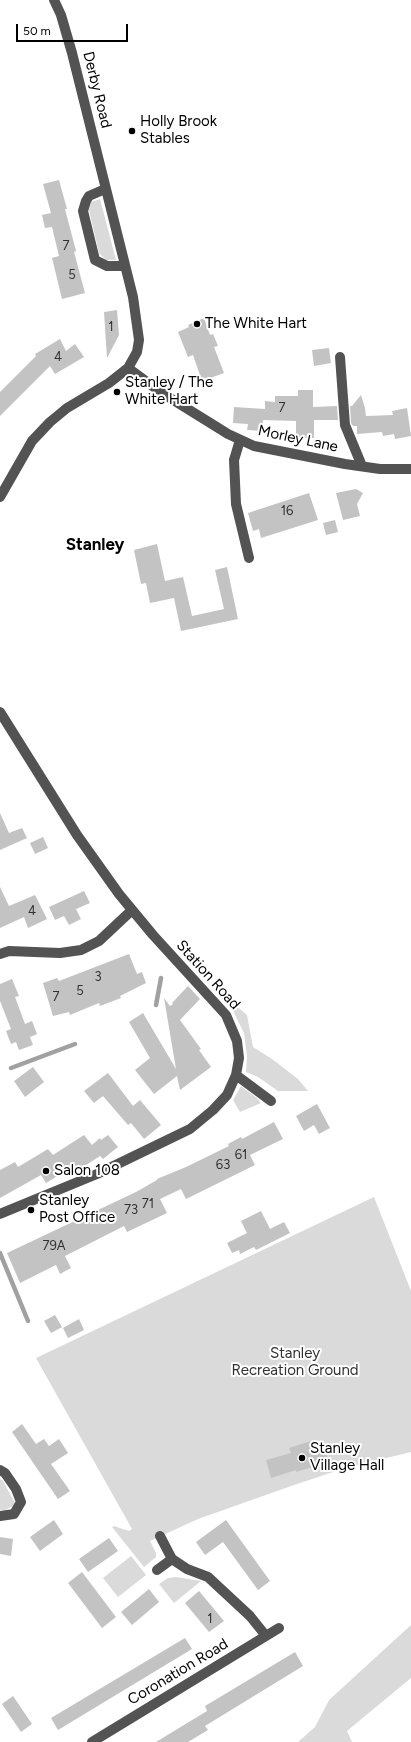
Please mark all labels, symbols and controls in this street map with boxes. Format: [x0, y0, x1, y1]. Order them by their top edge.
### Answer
scale bar [18, 16, 130, 42]
text: 50 m [23, 24, 51, 38]
street label: Derby Road [79, 50, 115, 130]
place label: Holly Brook Stables [140, 113, 217, 148]
marker: Holly Brook Stables [127, 126, 137, 136]
house number: 7 [63, 238, 69, 254]
house number: 5 [68, 267, 76, 283]
place label: The White Hart [205, 315, 307, 333]
house number: 1 [108, 319, 114, 335]
marker: The White Hart [192, 319, 202, 329]
house number: 4 [54, 349, 62, 365]
place label: Stanley / The White Hart [125, 374, 213, 409]
marker: Stanley / The White Hart [112, 387, 122, 397]
house number: 7 [279, 400, 285, 416]
street label: Morley Lane [256, 422, 340, 456]
house number: 16 [281, 503, 293, 519]
district label: Stanley [66, 535, 124, 555]
house number: 4 [28, 903, 36, 919]
street label: Station Road [172, 937, 244, 1013]
house number: 3 [94, 969, 102, 985]
house number: 5 [76, 983, 84, 999]
house number: 7 [53, 989, 59, 1005]
house number: 61 [235, 1147, 247, 1163]
house number: 63 [216, 1157, 230, 1173]
place label: Salon 108 [54, 1162, 120, 1180]
marker: Salon 108 [41, 1166, 51, 1176]
place label: Stanley Post Office [39, 1192, 115, 1227]
house number: 71 [142, 1196, 154, 1212]
house number: 73 [124, 1202, 138, 1218]
marker: Stanley Post Office [26, 1205, 36, 1215]
house number: 79A [42, 1238, 66, 1254]
park label: Stanley Recreation Ground [231, 1345, 359, 1380]
place label: Stanley Village Hall [310, 1440, 384, 1475]
marker: Stanley Village Hall [297, 1453, 307, 1463]
house number: 1 [207, 1611, 213, 1627]
street label: Coronation Road [125, 1635, 231, 1709]

